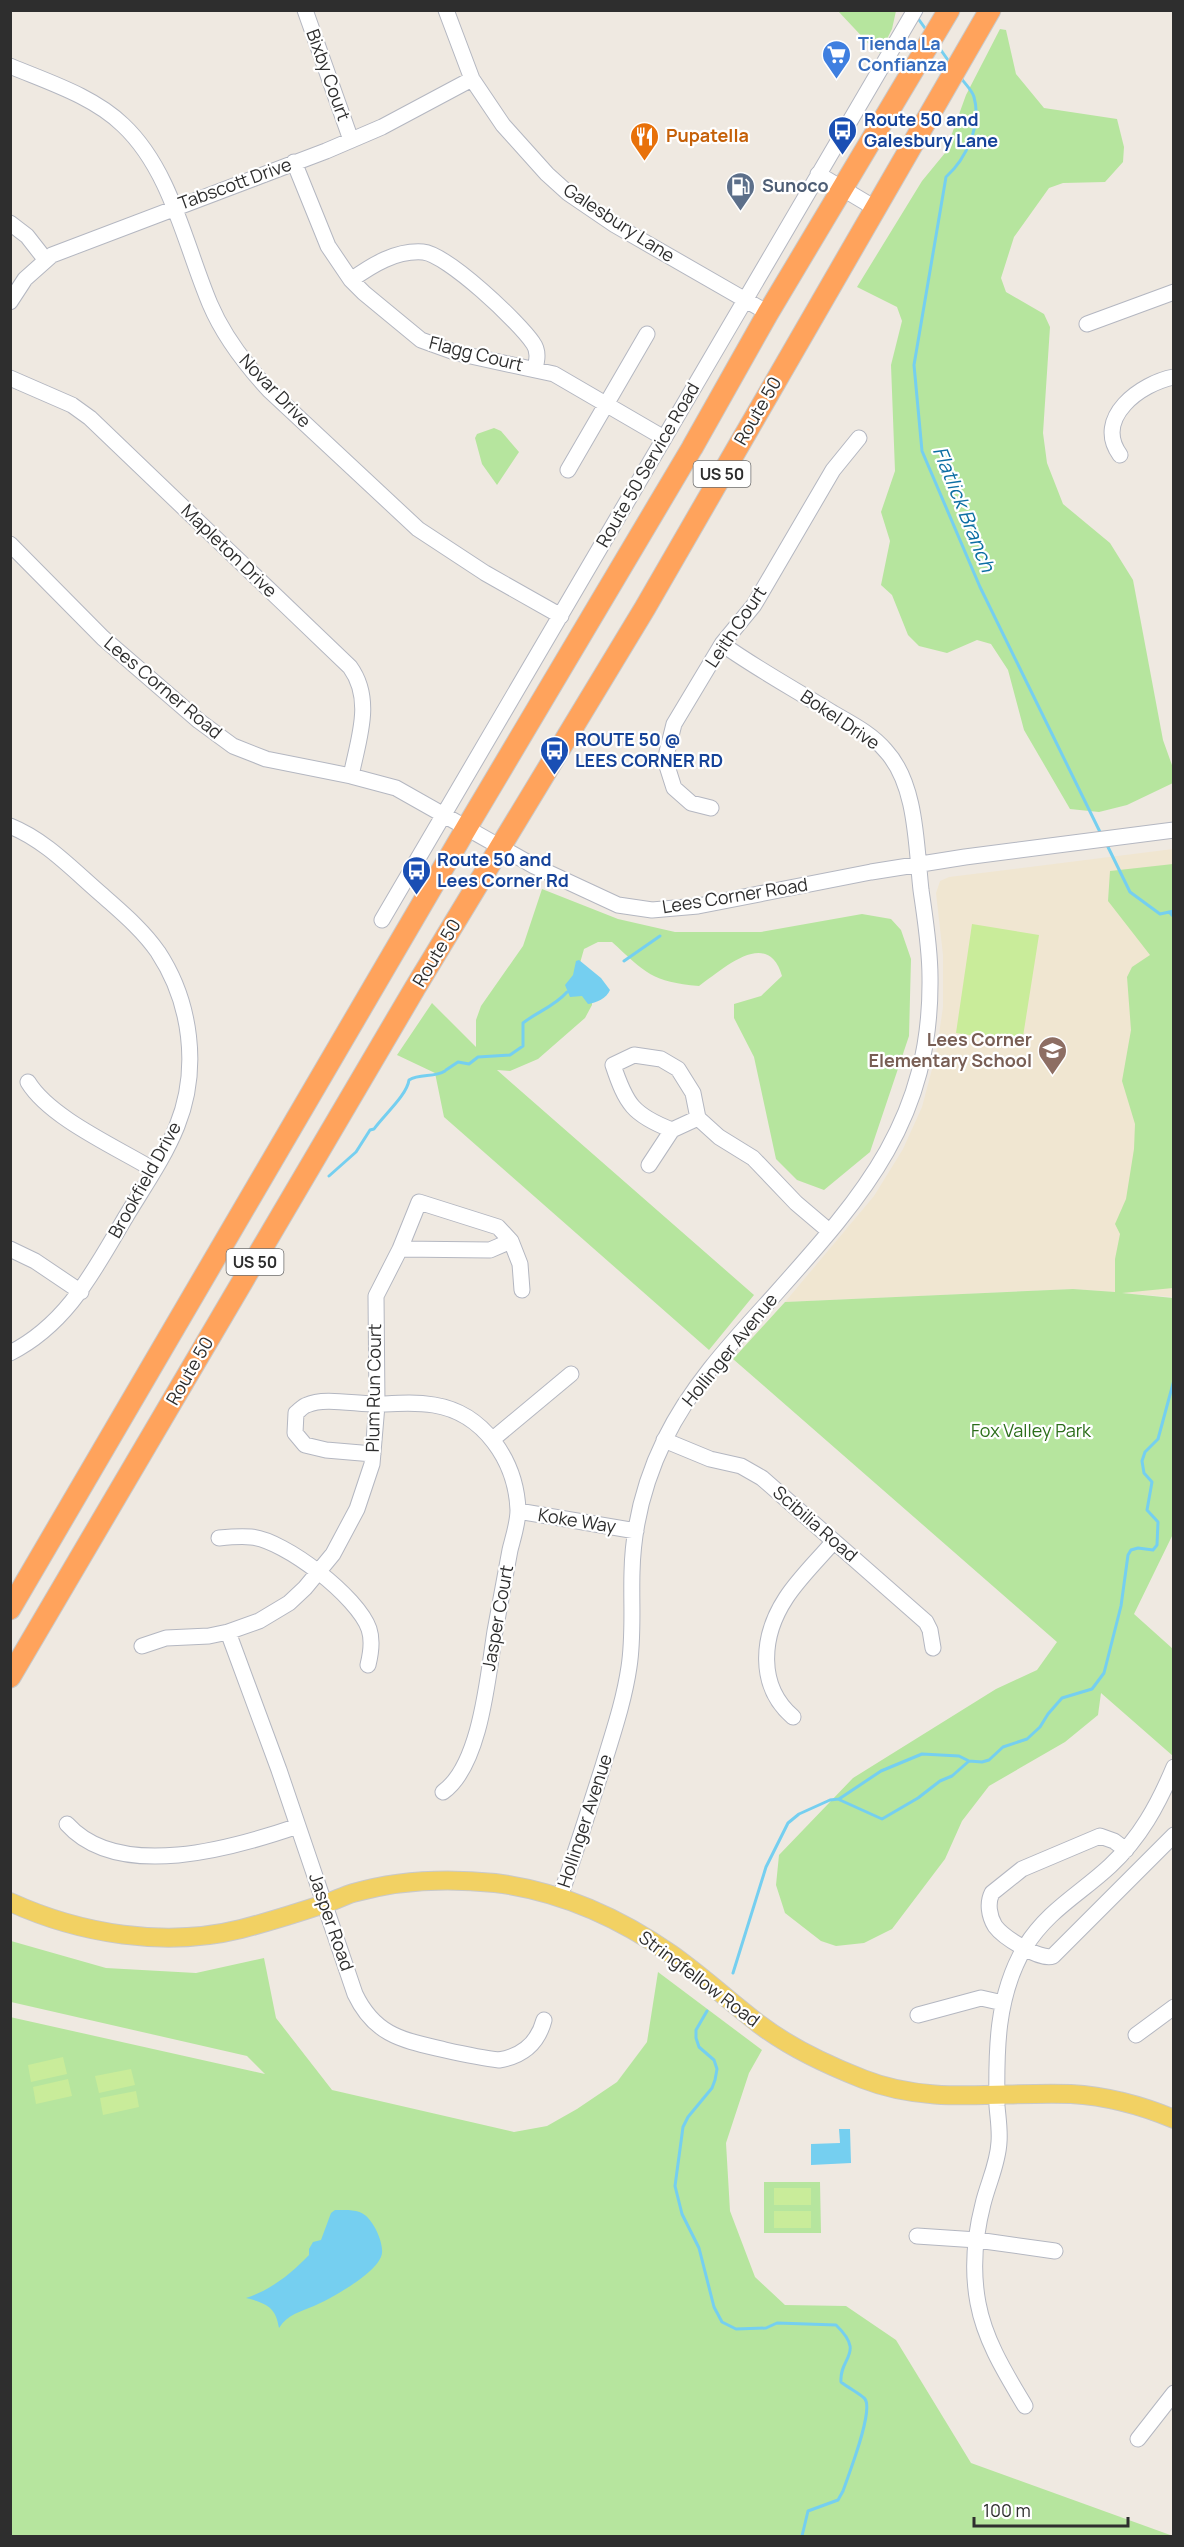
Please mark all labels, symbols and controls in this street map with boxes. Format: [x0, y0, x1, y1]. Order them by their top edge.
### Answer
street label: Bixby Court [301, 25, 357, 124]
place label: Tienda La Confianza [858, 31, 947, 76]
supermarket icon: Tienda La Confianza [821, 38, 853, 80]
place label: Route 50 and Galesbury Lane [864, 107, 998, 152]
bus stop icon: Route 50 and Galesbury Lane [827, 114, 859, 156]
restaurant icon: Pupatella [629, 120, 661, 162]
place label: Pupatella [666, 123, 749, 147]
street label: Tabscott Drive [175, 151, 295, 215]
fuel station icon: Sunoco [725, 170, 757, 212]
place label: Sunoco [762, 173, 829, 197]
street label: Galesbury Lane [559, 177, 680, 267]
street label: Flagg Court [427, 330, 526, 376]
street label: Novar Drive [235, 348, 317, 432]
street label: Route 50 [728, 372, 786, 449]
street label: Route 50 Service Road [590, 378, 704, 551]
water label: Flatlick Branch [927, 442, 1002, 577]
road number: US 50 [694, 461, 750, 487]
street label: Mapleton Drive [177, 498, 283, 602]
street label: Leith Court [699, 581, 771, 672]
street label: Lees Corner Road [100, 631, 228, 744]
street label: Bokel Drive [796, 684, 885, 755]
place label: ROUTE 50 @ LEES CORNER RD [575, 727, 723, 772]
bus stop icon: ROUTE 50 @ LEES CORNER RD [538, 734, 570, 776]
place label: Route 50 and Lees Corner Rd [437, 847, 569, 892]
bus stop icon: Route 50 and Lees Corner Rd [400, 854, 432, 896]
street label: Lees Corner Road [660, 872, 809, 918]
street label: Route 50 [407, 914, 466, 991]
place label: Lees Corner Elementary School [869, 1027, 1032, 1072]
school or university icon: Lees Corner Elementary School [1037, 1034, 1069, 1076]
street label: Brookfield Drive [102, 1117, 186, 1242]
road number: US 50 [226, 1249, 284, 1275]
street label: Hollinger Avenue [676, 1288, 782, 1411]
street label: Plum Run Court [360, 1323, 386, 1453]
street label: Route 50 [160, 1332, 218, 1409]
park label: Fox Valley Park [971, 1418, 1092, 1442]
street label: Scibilia Road [768, 1480, 863, 1567]
street label: Koke Way [537, 1502, 618, 1538]
street label: Jasper Court [476, 1563, 518, 1673]
street label: Hollinger Avenue [551, 1751, 617, 1891]
street label: Jasper Road [304, 1870, 360, 1974]
street label: Stringfellow Road [634, 1925, 765, 2032]
scale bar [974, 2490, 1128, 2528]
text: 100 m [983, 2498, 1031, 2522]

